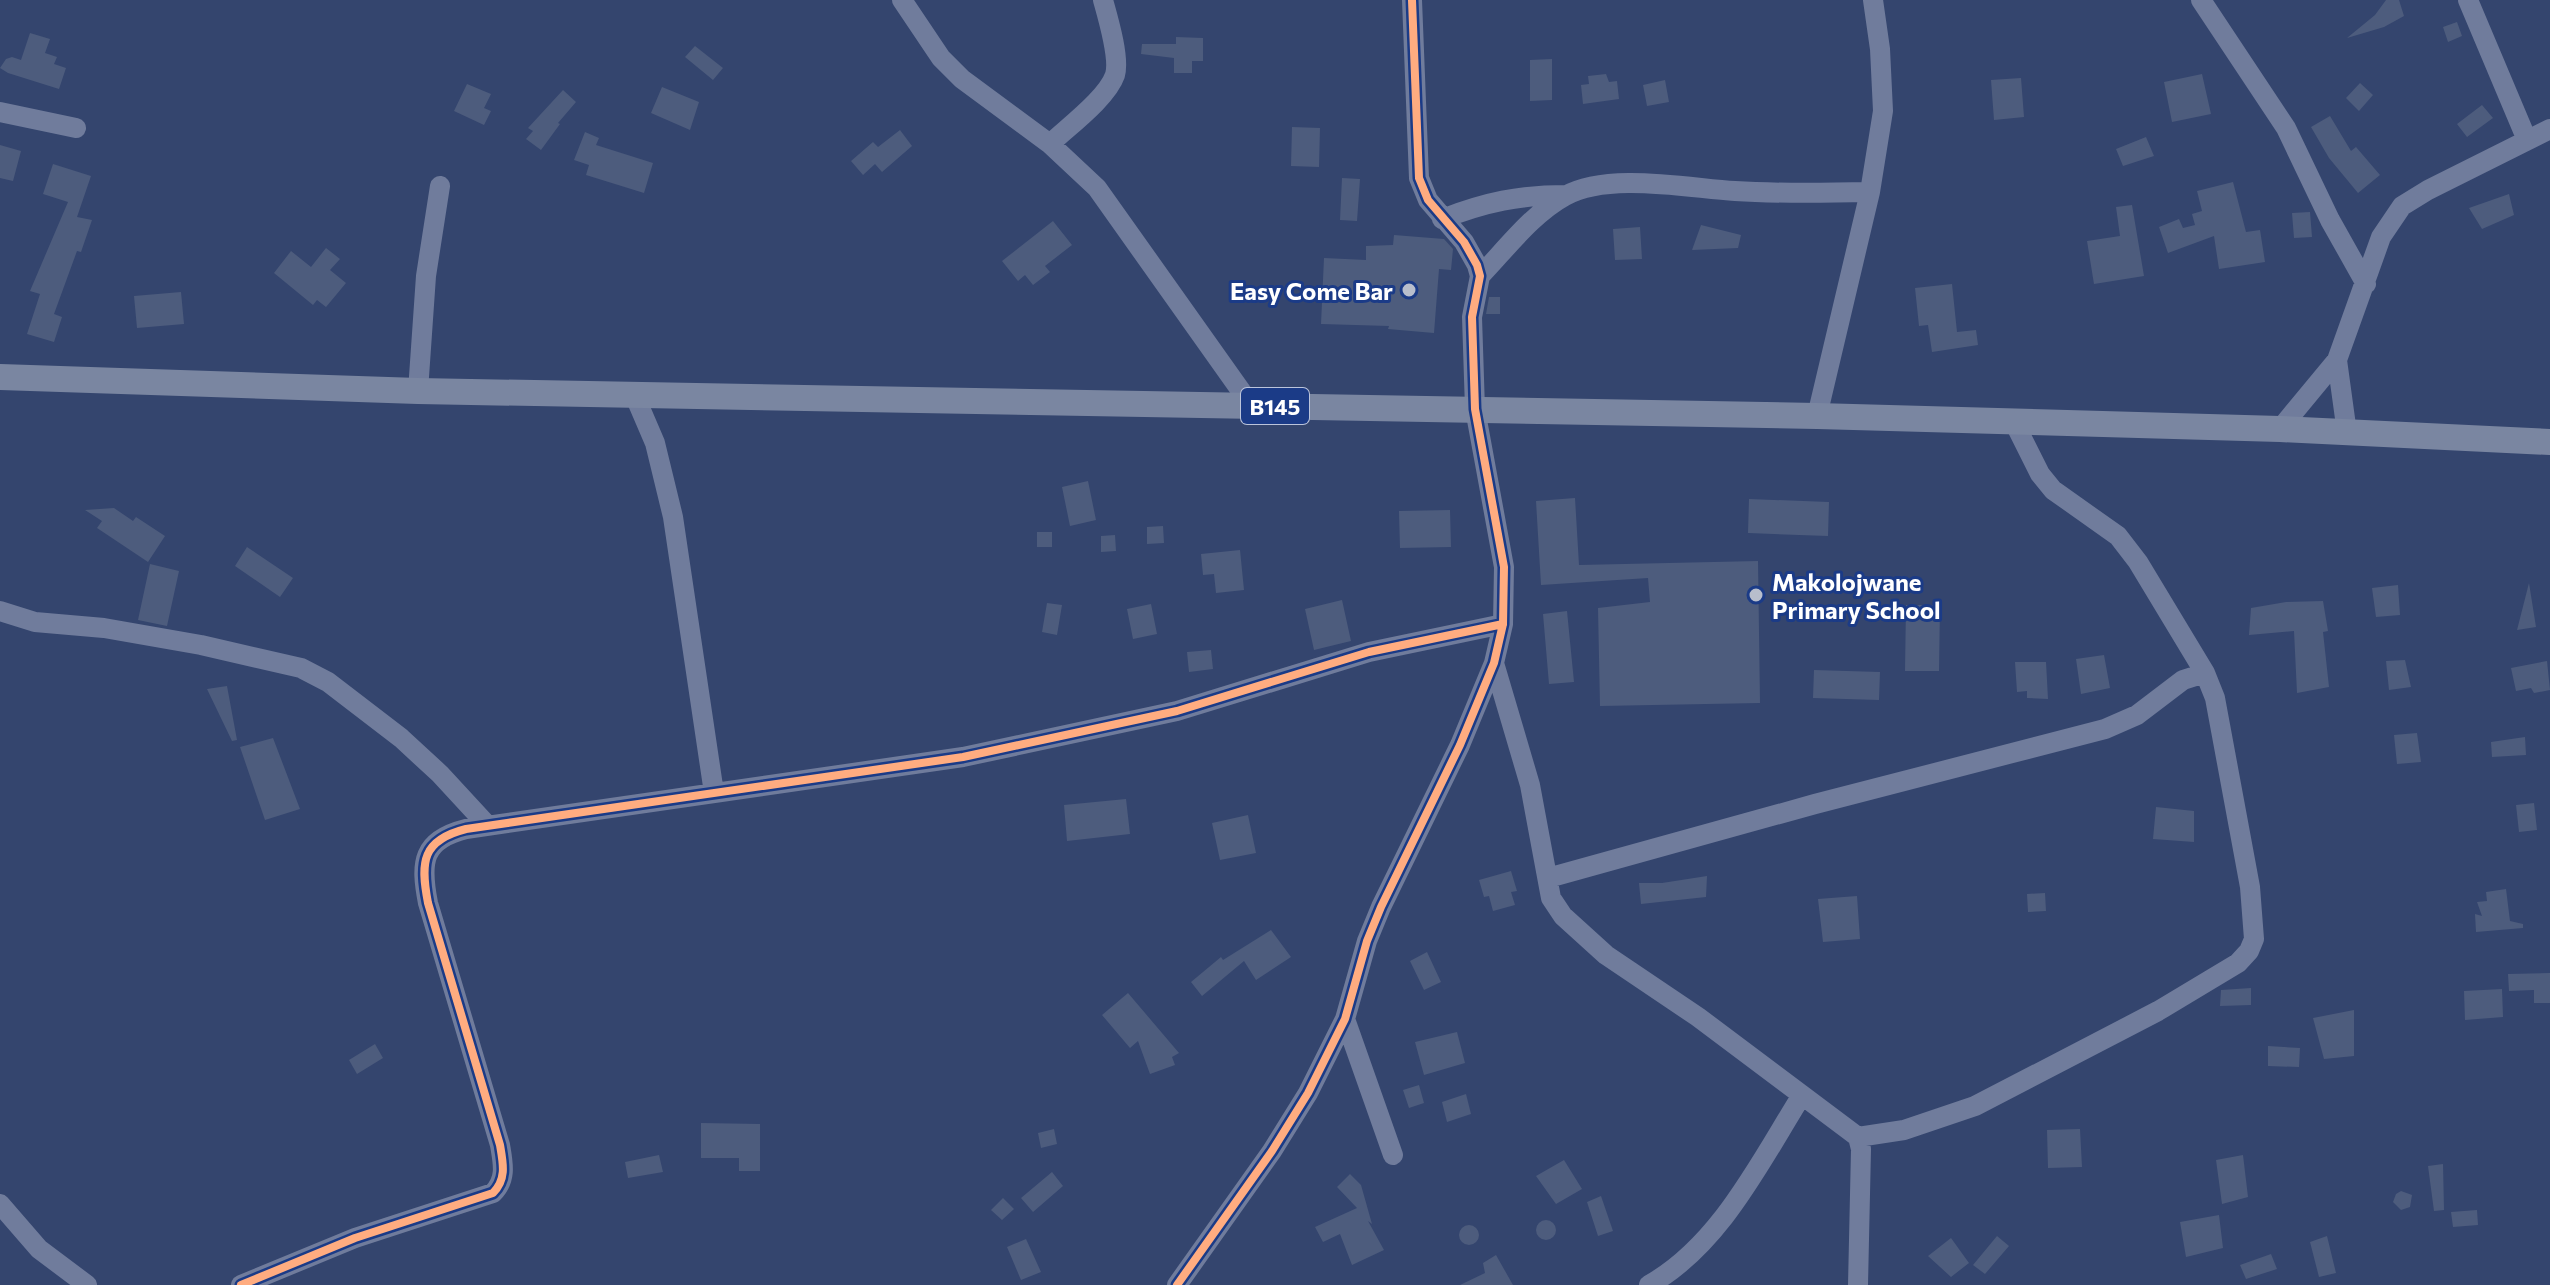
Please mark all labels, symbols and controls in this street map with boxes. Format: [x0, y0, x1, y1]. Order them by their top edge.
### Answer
place label: Easy Come Bar [1230, 276, 1393, 305]
marker: Easy Come Bar [1400, 281, 1418, 299]
road number: B145 [1241, 388, 1309, 424]
place label: Makolojwane Primary School [1772, 567, 1941, 624]
marker: Makolojwane Primary School [1747, 586, 1765, 604]

